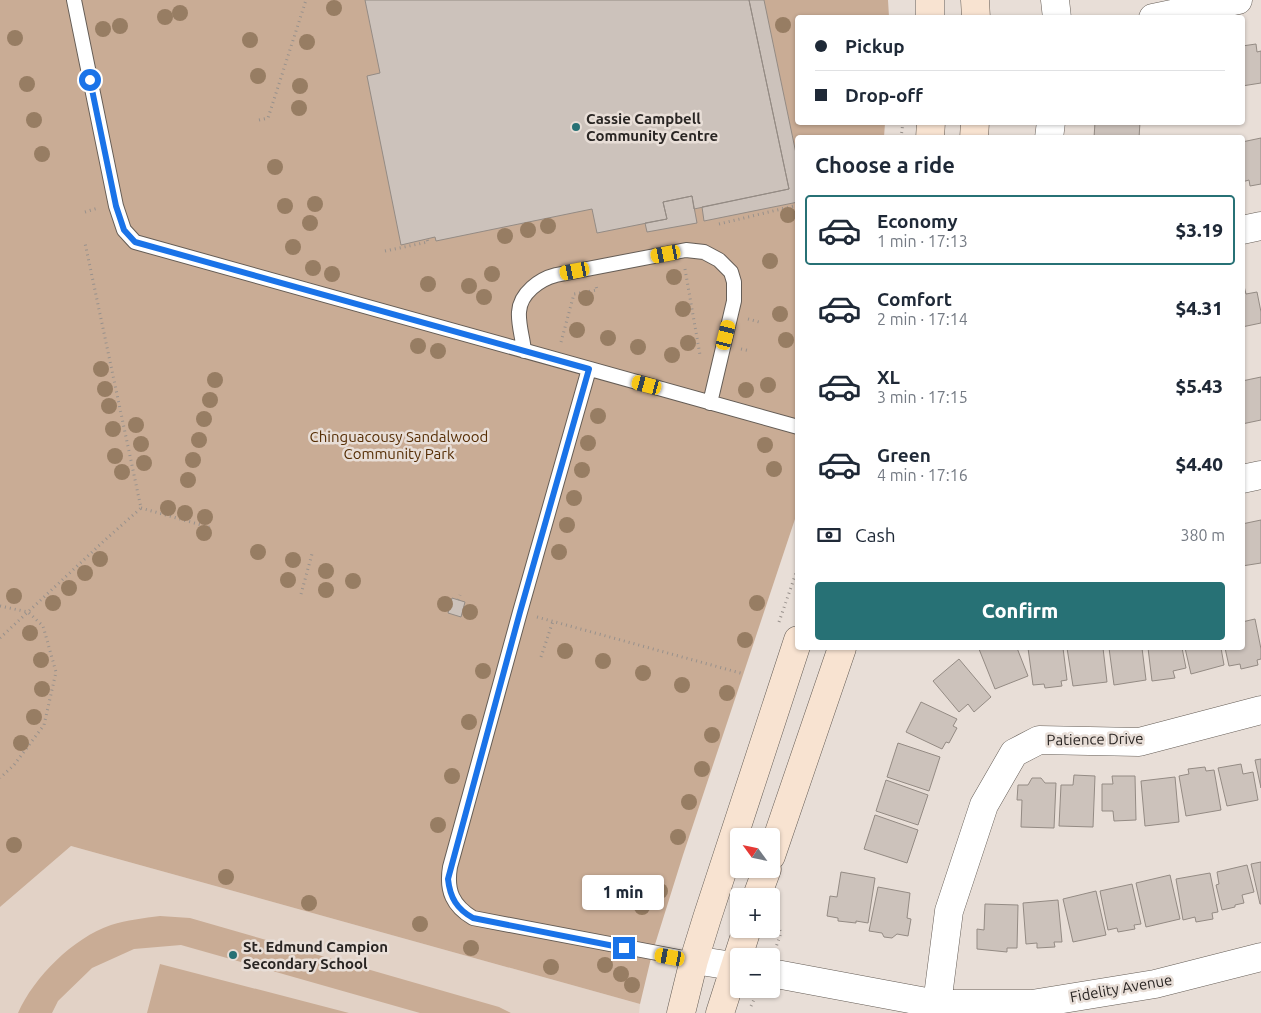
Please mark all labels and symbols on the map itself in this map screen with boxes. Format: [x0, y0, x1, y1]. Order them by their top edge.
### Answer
route start [79, 69, 101, 91]
place label: Cassie Campbell Community Centre [586, 110, 718, 144]
marker: Cassie Campbell Community Centre [570, 121, 582, 133]
car [649, 244, 682, 264]
car [558, 261, 591, 281]
car [715, 319, 736, 351]
car [630, 374, 663, 396]
park label: Chinguacousy Sandalwood Community Park [310, 428, 488, 462]
street label: Patience Drive [1046, 730, 1144, 748]
north arrow [730, 828, 780, 878]
callout: 1 min [583, 876, 665, 910]
route end [613, 937, 635, 959]
place label: St. Edmund Campion Secondary School [243, 938, 388, 972]
car [653, 947, 686, 967]
marker: St. Edmund Campion Secondary School [227, 949, 239, 961]
street label: Fidelity Avenue [1069, 971, 1173, 1005]

